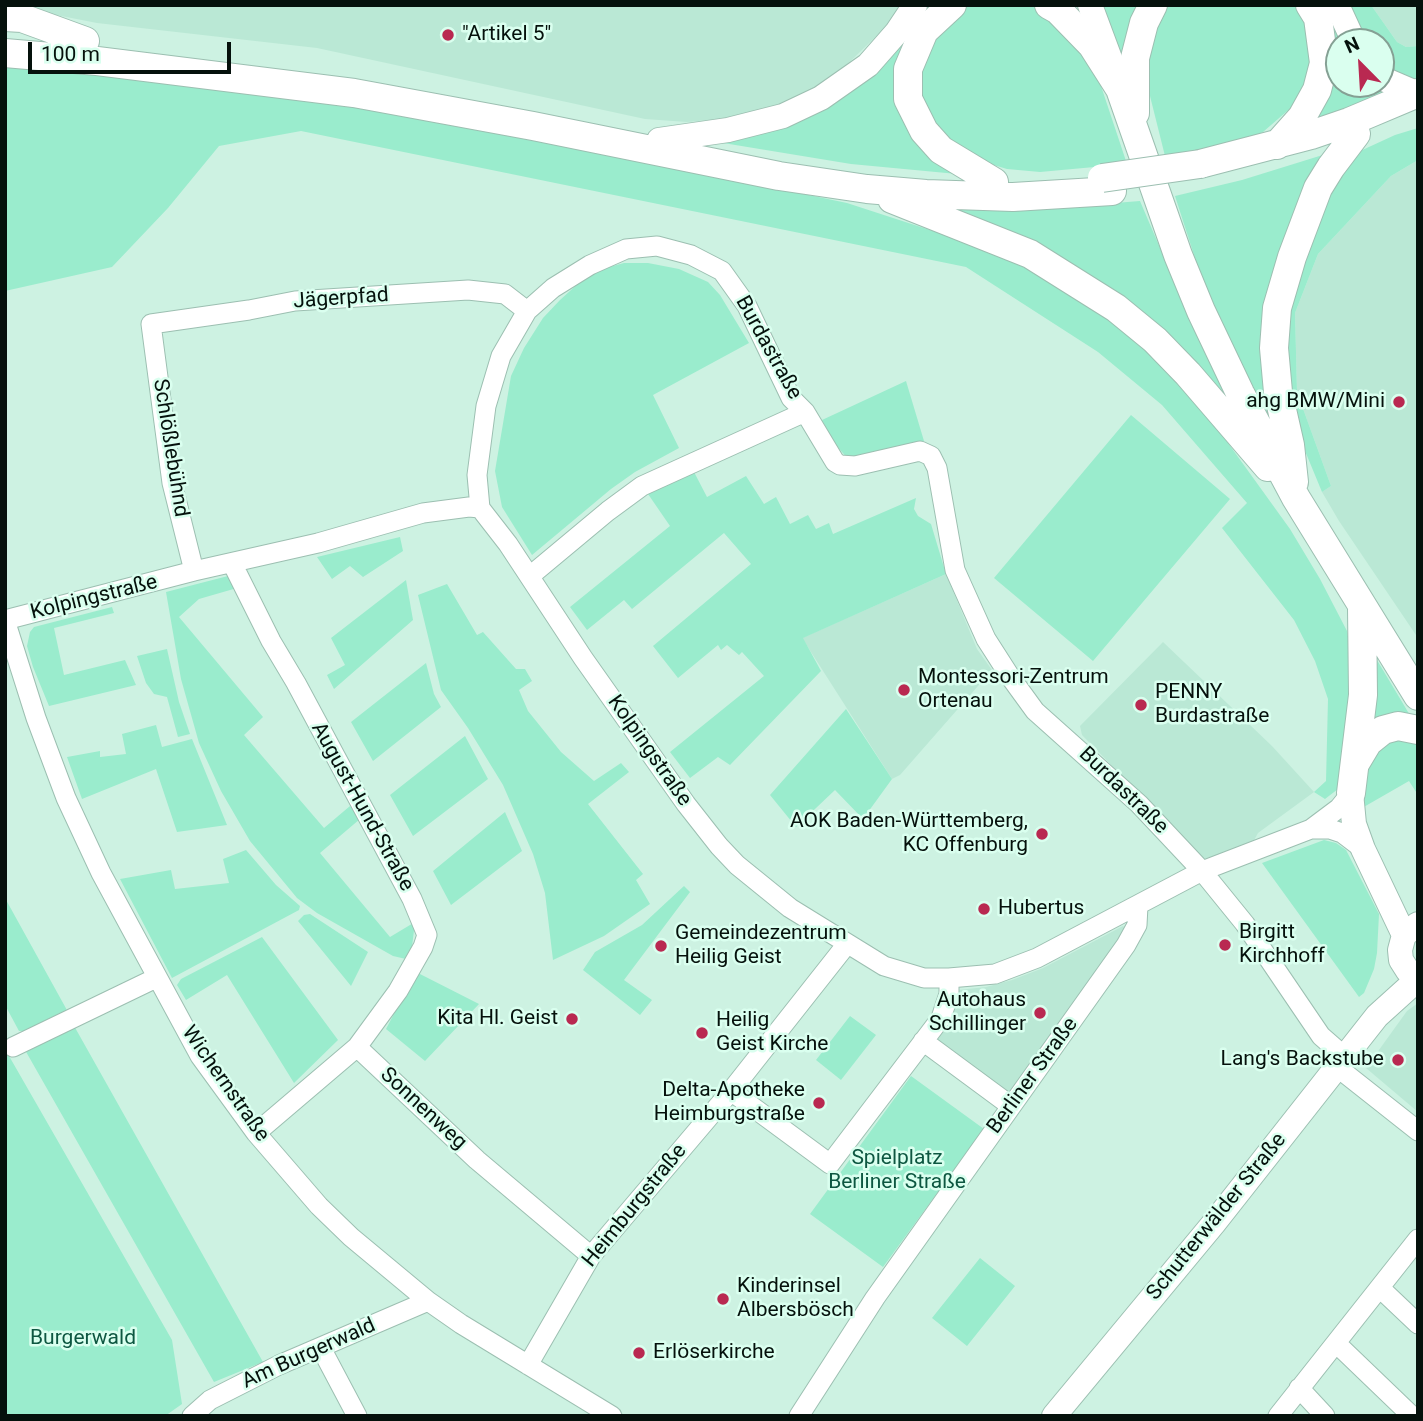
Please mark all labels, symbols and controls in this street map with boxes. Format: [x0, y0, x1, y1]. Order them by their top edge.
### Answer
place label: "Artikel 5" [462, 22, 551, 48]
marker: "Artikel 5" [440, 27, 456, 43]
scale bar [32, 28, 234, 72]
north arrow [1325, 28, 1395, 98]
text: N [1341, 32, 1363, 58]
text: 100 m [41, 42, 100, 66]
street label: Jägerpfad [293, 283, 389, 315]
street label: Burdastraße [729, 292, 807, 404]
street label: Schlößlebühnd [147, 377, 193, 519]
place label: ahg BMW/Mini [1246, 389, 1385, 415]
marker: ahg BMW/Mini [1391, 394, 1407, 410]
street label: Kolpingstraße [28, 570, 160, 626]
place label: Montessori-Zentrum Ortenau [918, 665, 1109, 715]
place label: PENNY Burdastraße [1155, 680, 1269, 730]
marker: Montessori-Zentrum Ortenau [896, 682, 912, 698]
street label: Kolpingstraße [601, 691, 697, 811]
marker: PENNY Burdastraße [1133, 697, 1149, 713]
street label: August-Hund-Straße [305, 718, 419, 896]
street label: Burdastraße [1073, 742, 1173, 840]
place label: AOK Baden-Württemberg, KC Offenburg [790, 809, 1028, 859]
marker: AOK Baden-Württemberg, KC Offenburg [1034, 826, 1050, 842]
place label: Hubertus [998, 896, 1084, 922]
marker: Hubertus [976, 901, 992, 917]
place label: Birgitt Kirchhoff [1239, 920, 1325, 970]
place label: Gemeindezentrum Heilig Geist [675, 921, 847, 971]
marker: Birgitt Kirchhoff [1217, 937, 1233, 953]
marker: Gemeindezentrum Heilig Geist [653, 938, 669, 954]
place label: Autohaus Schillinger [929, 988, 1026, 1038]
marker: Autohaus Schillinger [1032, 1005, 1048, 1021]
place label: Kita Hl. Geist [437, 1006, 558, 1032]
place label: Heilig Geist Kirche [716, 1008, 828, 1058]
marker: Kita Hl. Geist [564, 1011, 580, 1027]
street label: Berliner Straße [982, 1013, 1084, 1139]
street label: Wichernstraße [176, 1021, 274, 1147]
marker: Heilig Geist Kirche [694, 1025, 710, 1041]
place label: Lang's Backstube [1221, 1047, 1384, 1073]
marker: Lang's Backstube [1390, 1052, 1406, 1068]
street label: Sonnenweg [375, 1063, 471, 1155]
place label: Delta-Apotheke Heimburgstraße [654, 1078, 805, 1128]
marker: Delta-Apotheke Heimburgstraße [811, 1095, 827, 1111]
street label: Schutterwälder Straße [1142, 1128, 1292, 1306]
street label: Heimburgstraße [578, 1139, 692, 1273]
park label: Spielplatz Berliner Straße [828, 1146, 966, 1196]
place label: Kinderinsel Albersbösch [737, 1274, 854, 1324]
marker: Kinderinsel Albersbösch [715, 1291, 731, 1307]
street label: Am Burgerwald [238, 1313, 380, 1395]
park label: Burgerwald [30, 1326, 136, 1352]
place label: Erlöserkirche [653, 1340, 775, 1366]
marker: Erlöserkirche [631, 1345, 647, 1361]

